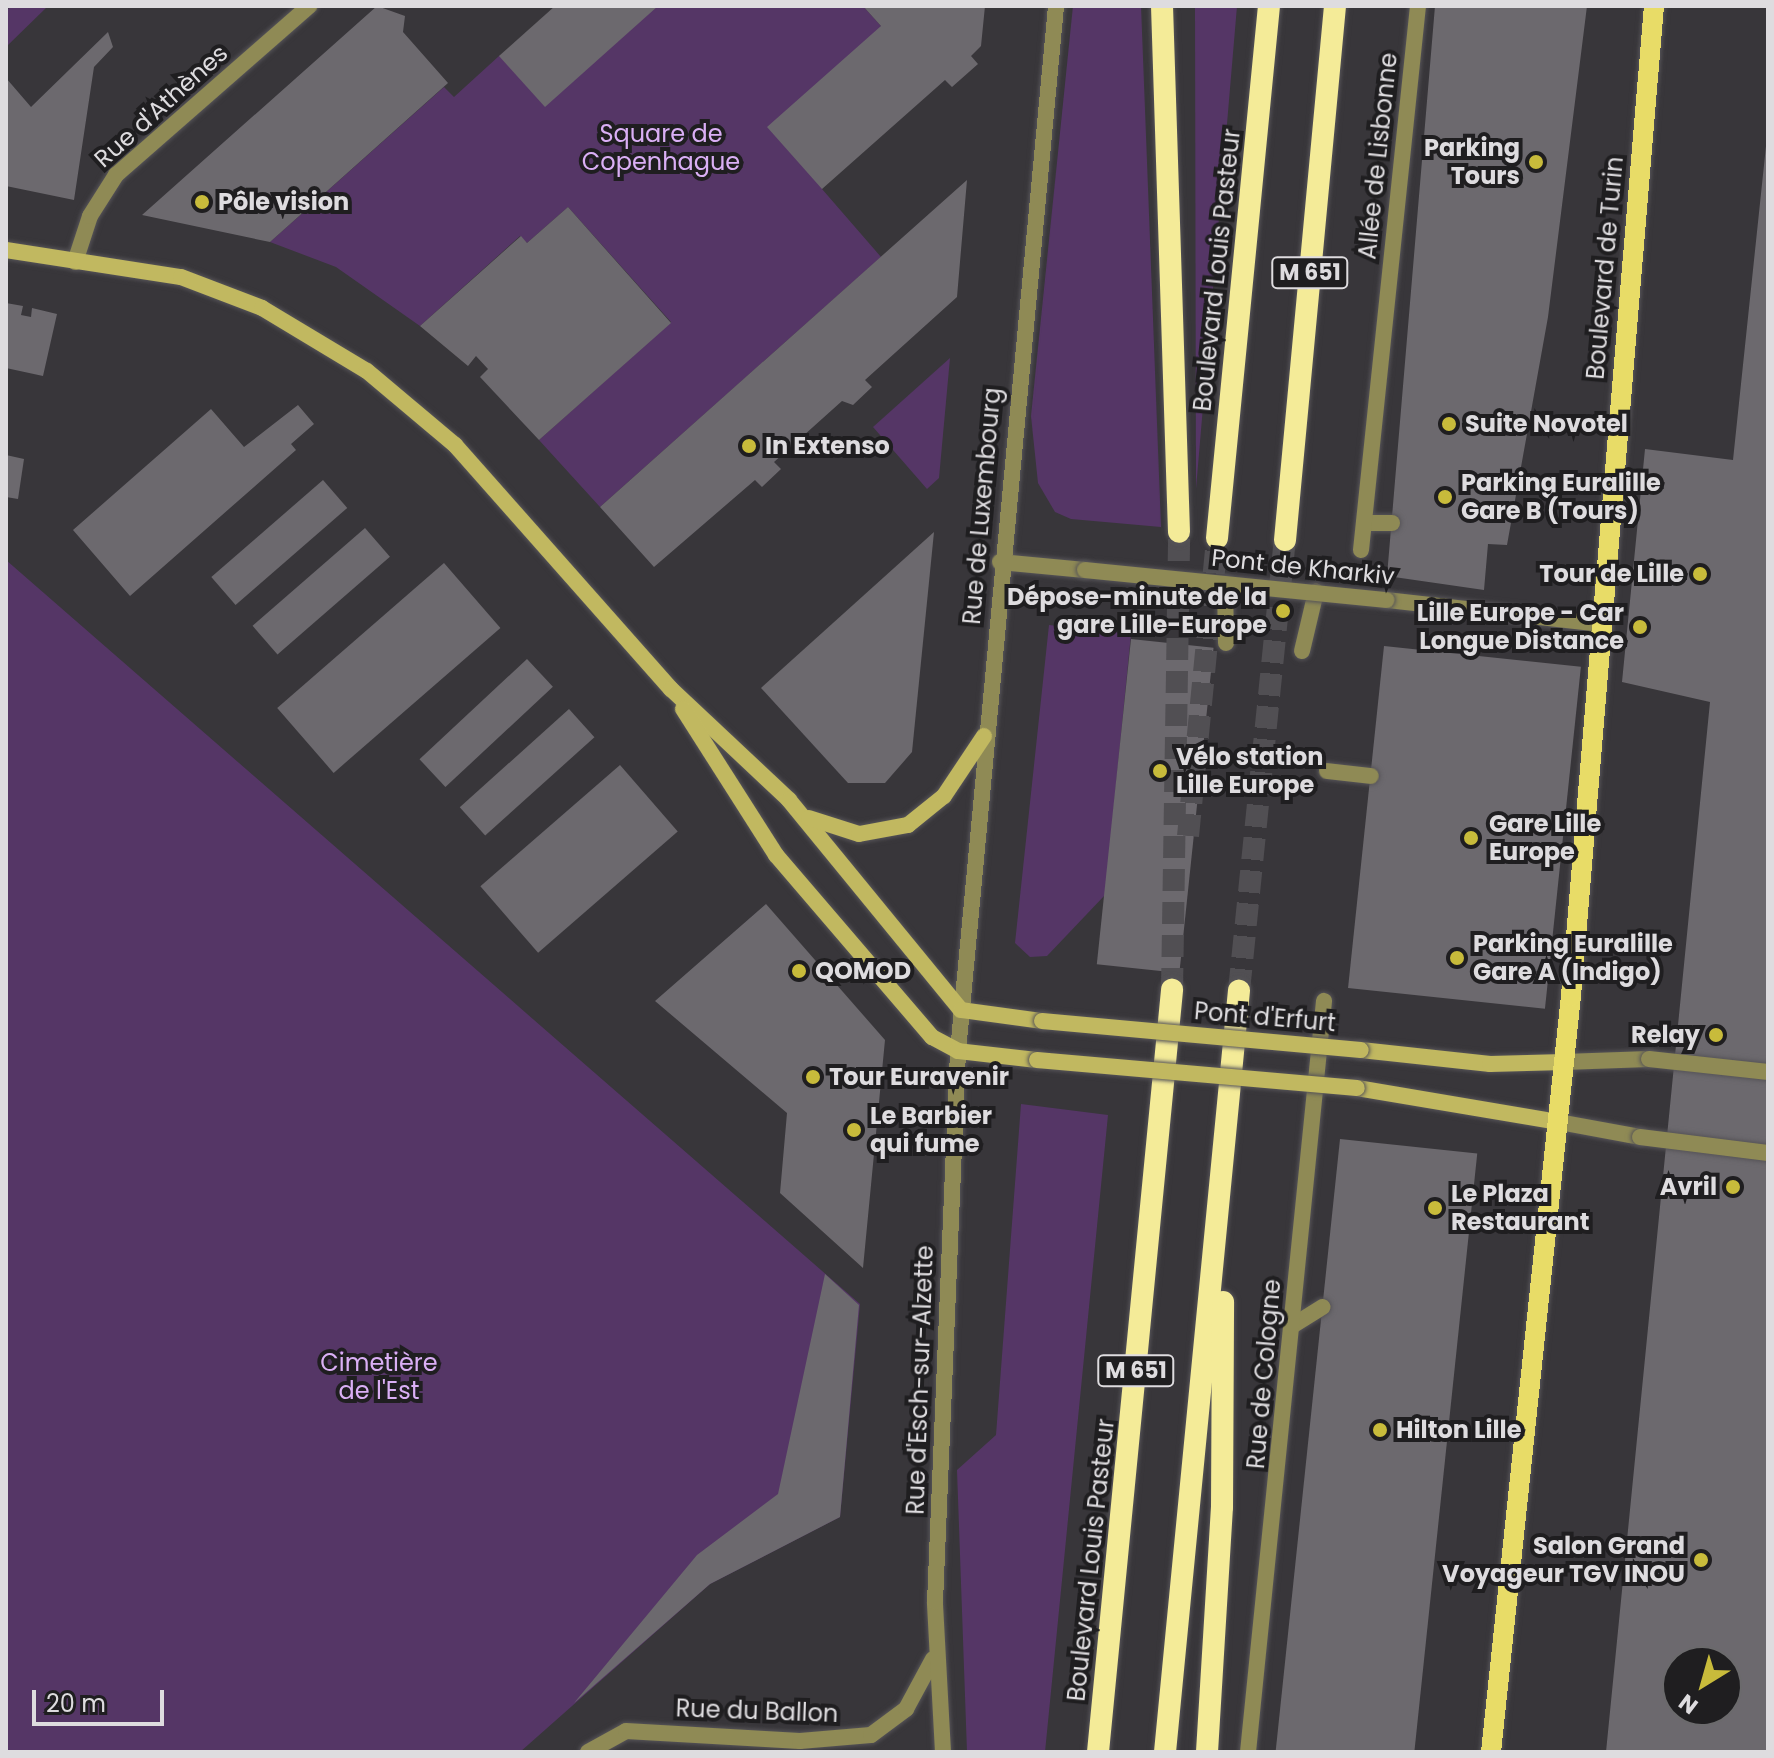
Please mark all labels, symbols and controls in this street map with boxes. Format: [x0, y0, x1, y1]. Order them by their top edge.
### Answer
street label: Rue d'Athènes [88, 39, 234, 173]
street label: Allée de Lisbonne [1353, 51, 1403, 261]
park label: Square de Copenhague [582, 120, 740, 176]
street label: Boulevard Louis Pasteur [1188, 127, 1246, 413]
place label: Parking Tours [1424, 134, 1520, 190]
marker: Parking Tours [1527, 153, 1545, 171]
street label: Boulevard de Turin [1581, 155, 1629, 381]
place label: Pôle vision [218, 188, 349, 216]
marker: Pôle vision [193, 193, 211, 211]
road number: M 651 [1270, 255, 1350, 291]
street label: Rue de Luxembourg [957, 386, 1007, 626]
place label: Suite Novotel [1465, 410, 1628, 438]
marker: Suite Novotel [1440, 415, 1458, 433]
place label: In Extenso [765, 432, 890, 460]
marker: In Extenso [740, 437, 758, 455]
place label: Parking Euralille Gare B (Tours) [1461, 469, 1661, 525]
marker: Parking Euralille Gare B (Tours) [1436, 488, 1454, 506]
street label: Pont de Kharkiv [1210, 543, 1396, 591]
place label: Tour de Lille [1539, 560, 1684, 588]
marker: Tour de Lille [1691, 565, 1709, 583]
place label: Dépose-minute de la gare Lille-Europe [1007, 583, 1267, 639]
place label: Lille Europe - Car Longue Distance [1417, 599, 1624, 655]
marker: Dépose-minute de la gare Lille-Europe [1274, 602, 1292, 620]
marker: Lille Europe - Car Longue Distance [1631, 618, 1649, 636]
place label: Vélo station Lille Europe [1176, 743, 1323, 799]
marker: Vélo station Lille Europe [1151, 762, 1169, 780]
place label: Gare Lille Europe [1489, 810, 1601, 866]
marker: Gare Lille Europe [1460, 827, 1482, 849]
place label: Parking Euralille Gare A (Indigo) [1473, 930, 1673, 986]
marker: Parking Euralille Gare A (Indigo) [1448, 949, 1466, 967]
place label: QOMOD [815, 957, 911, 985]
marker: QOMOD [790, 962, 808, 980]
street label: Pont d'Erfurt [1193, 996, 1337, 1038]
place label: Relay [1631, 1021, 1700, 1049]
marker: Relay [1707, 1026, 1725, 1044]
place label: Tour Euravenir [829, 1063, 1009, 1091]
marker: Tour Euravenir [804, 1068, 822, 1086]
place label: Le Barbier qui fume [870, 1102, 992, 1158]
marker: Le Barbier qui fume [845, 1121, 863, 1139]
place label: Avril [1660, 1173, 1717, 1201]
marker: Avril [1724, 1178, 1742, 1196]
place label: Le Plaza Restaurant [1451, 1180, 1590, 1236]
marker: Le Plaza Restaurant [1426, 1199, 1444, 1217]
street label: Rue d'Esch-sur-Alzette [901, 1245, 939, 1515]
street label: Rue de Cologne [1241, 1278, 1287, 1470]
park label: Cimetière de l'Est [320, 1349, 438, 1405]
road number: M 651 [1096, 1353, 1176, 1389]
place label: Hilton Lille [1396, 1416, 1521, 1444]
street label: Boulevard Louis Pasteur [1062, 1417, 1120, 1703]
marker: Hilton Lille [1371, 1421, 1389, 1439]
place label: Salon Grand Voyageur TGV INOU [1442, 1532, 1685, 1588]
marker: Salon Grand Voyageur TGV INOU [1692, 1551, 1710, 1569]
north arrow [1662, 1646, 1742, 1726]
scale bar [36, 1674, 168, 1724]
text: 20 m [46, 1687, 106, 1720]
text: N [1673, 1687, 1704, 1721]
street label: Rue du Ballon [675, 1694, 839, 1728]

